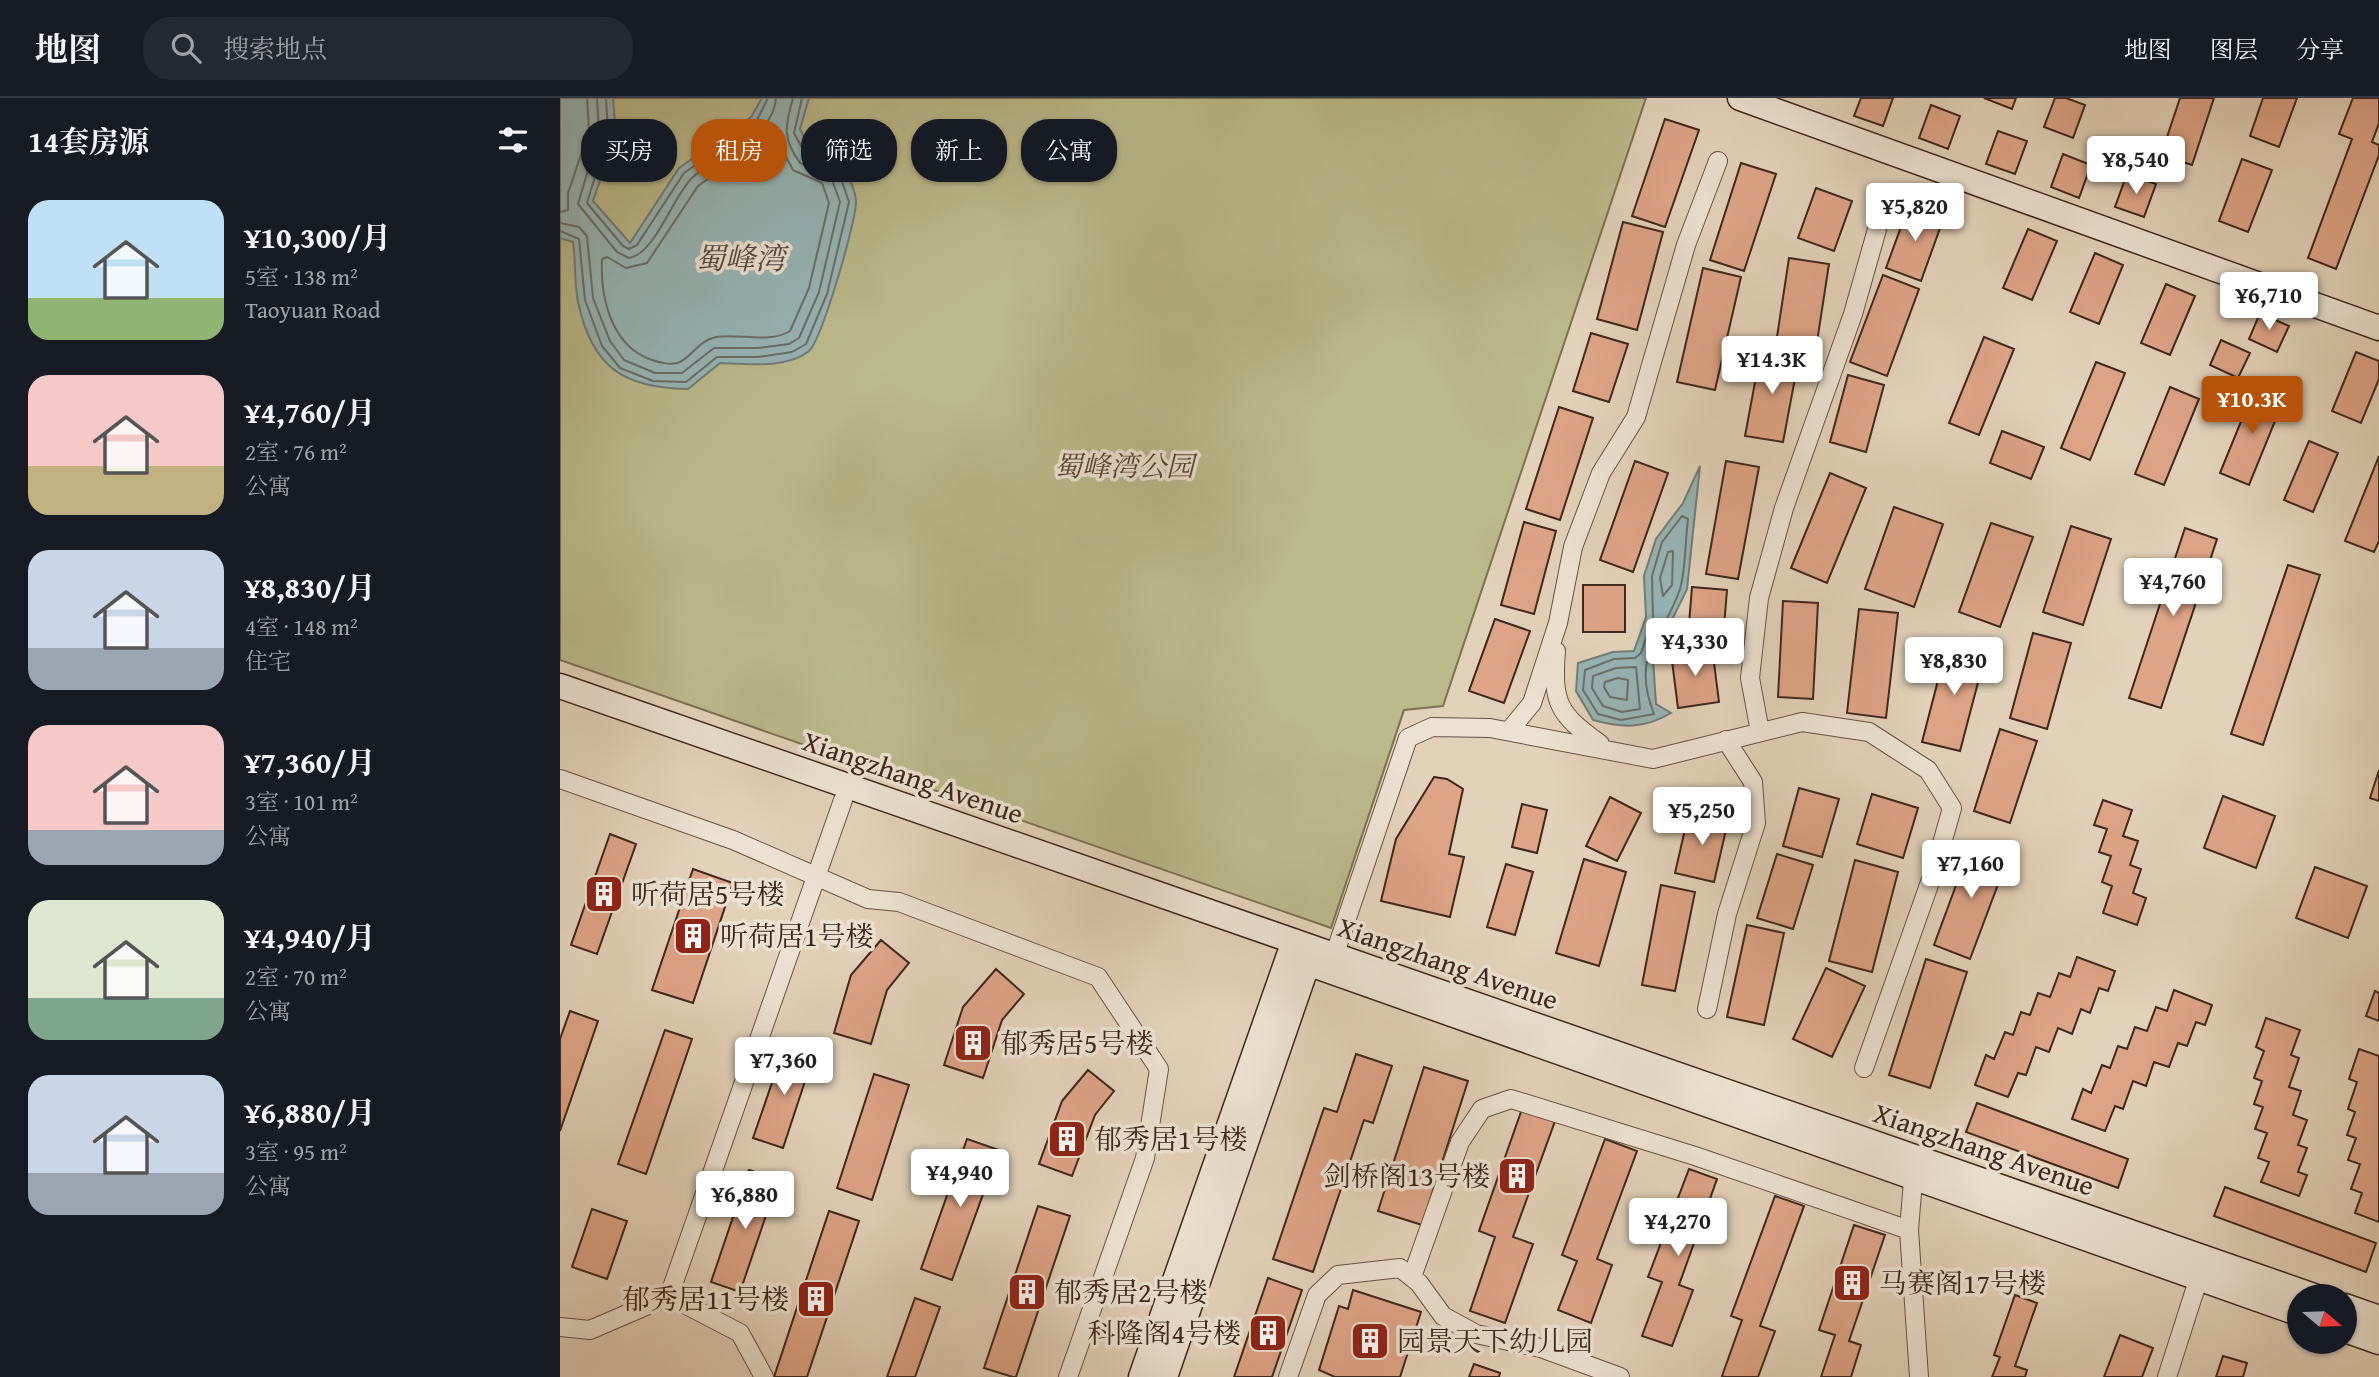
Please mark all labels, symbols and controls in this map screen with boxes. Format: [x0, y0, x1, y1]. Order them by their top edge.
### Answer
search box [143, 17, 633, 80]
text: 地图 [35, 25, 101, 73]
icon: search [167, 29, 205, 67]
text: 搜索地点 [223, 29, 327, 68]
text: 地图 [2124, 32, 2172, 67]
text: 图层 [2210, 32, 2258, 67]
text: 分享 [2296, 32, 2344, 67]
text: 14套房源 [28, 119, 149, 163]
chip: 买房 [581, 119, 677, 182]
chip: 租房 [691, 119, 787, 182]
chip: 筛选 [801, 119, 897, 182]
chip: 新上 [911, 119, 1007, 182]
chip: 公寓 [1021, 119, 1117, 182]
icon: filters [494, 121, 532, 159]
pin: ¥8,540 [2079, 136, 2193, 196]
text: ¥8,540 [2103, 142, 2169, 175]
pin: ¥5,820 [1858, 184, 1972, 243]
text: ¥5,820 [1882, 189, 1948, 222]
text: ¥10,300/月 [245, 215, 391, 259]
icon: home [84, 228, 168, 312]
water label: 蜀峰湾 [695, 236, 790, 280]
text: 5室 · 138 m² [245, 260, 358, 293]
pin: ¥6,710 [2212, 272, 2326, 332]
text: ¥6,710 [2236, 278, 2302, 311]
text: Taoyuan Road [245, 293, 380, 326]
pin: ¥14.3K [1715, 336, 1829, 396]
text: ¥14.3K [1738, 342, 1806, 375]
pin: ¥10.3K [2195, 376, 2309, 436]
text: ¥10.3K [2218, 382, 2286, 415]
text: ¥4,760/月 [245, 390, 376, 434]
icon: home [84, 403, 168, 487]
text: 2室 · 76 m² [245, 435, 347, 468]
park label: 蜀峰湾公园 [1054, 445, 1198, 486]
text: 公寓 [245, 469, 291, 502]
pin: ¥4,760 [2116, 559, 2230, 618]
text: ¥4,760 [2140, 564, 2206, 597]
text: ¥8,830/月 [245, 565, 376, 609]
icon: home [84, 578, 168, 662]
text: 4室 · 148 m² [245, 610, 358, 643]
pin: ¥4,330 [1638, 618, 1752, 678]
text: ¥4,330 [1662, 624, 1728, 657]
pin: ¥8,830 [1897, 638, 2011, 697]
text: ¥8,830 [1921, 643, 1987, 676]
text: 住宅 [245, 644, 291, 677]
street label: Xiangzhang Avenue [797, 720, 1029, 834]
text: ¥7,360/月 [245, 740, 376, 784]
icon: home [84, 753, 168, 837]
text: 3室 · 101 m² [245, 785, 358, 818]
pin: ¥5,250 [1645, 788, 1759, 847]
text: ¥5,250 [1669, 793, 1735, 826]
text: 公寓 [245, 819, 291, 852]
pin: ¥7,160 [1914, 840, 2028, 900]
text: ¥7,160 [1938, 846, 2004, 879]
building icon: 听荷居5号楼 [583, 873, 625, 915]
place label: 听荷居5号楼 [631, 873, 784, 914]
street label: Xiangzhang Avenue [1332, 906, 1564, 1020]
text: ¥4,940/月 [245, 915, 376, 959]
building icon: 听荷居1号楼 [672, 915, 714, 957]
place label: 听荷居1号楼 [720, 915, 873, 956]
icon: home [84, 928, 168, 1012]
text: 2室 · 70 m² [245, 960, 347, 993]
text: 公寓 [245, 994, 291, 1027]
building icon: 郁秀居5号楼 [952, 1022, 994, 1064]
place label: 郁秀居5号楼 [1000, 1022, 1153, 1063]
pin: ¥7,360 [727, 1038, 841, 1097]
text: ¥7,360 [751, 1043, 817, 1076]
text: ¥6,880/月 [245, 1090, 376, 1134]
street label: Xiangzhang Avenue [1868, 1092, 2100, 1206]
icon: home [84, 1103, 168, 1187]
building icon: 郁秀居1号楼 [1046, 1118, 1088, 1160]
place label: 郁秀居1号楼 [1094, 1118, 1247, 1159]
text: 3室 · 95 m² [245, 1135, 347, 1168]
pin: ¥4,940 [903, 1150, 1017, 1209]
text: ¥4,940 [927, 1155, 993, 1188]
place label: 剑桥阁13号楼 [1323, 1155, 1490, 1196]
building icon: 剑桥阁13号楼 [1496, 1155, 1538, 1197]
text: 公寓 [245, 1169, 291, 1202]
pin: ¥6,880 [688, 1172, 802, 1231]
text: ¥6,880 [712, 1177, 778, 1210]
pin: ¥4,270 [1621, 1198, 1735, 1258]
text: ¥4,270 [1645, 1204, 1711, 1237]
building icon: 马赛阁17号楼 [1831, 1262, 1873, 1304]
place label: 马赛阁17号楼 [1879, 1262, 2046, 1303]
building icon: 郁秀居2号楼 [1006, 1271, 1048, 1313]
place label: 郁秀居2号楼 [1054, 1271, 1207, 1312]
place label: 郁秀居11号楼 [622, 1278, 789, 1319]
building icon: 郁秀居11号楼 [795, 1278, 837, 1320]
north arrow [2287, 1284, 2357, 1354]
map controls [2287, 1284, 2357, 1354]
place label: 科隆阁4号楼 [1088, 1312, 1241, 1353]
building icon: 科隆阁4号楼 [1247, 1312, 1289, 1354]
building icon: 园景天下幼儿园 [1349, 1320, 1391, 1362]
place label: 园景天下幼儿园 [1397, 1320, 1593, 1361]

